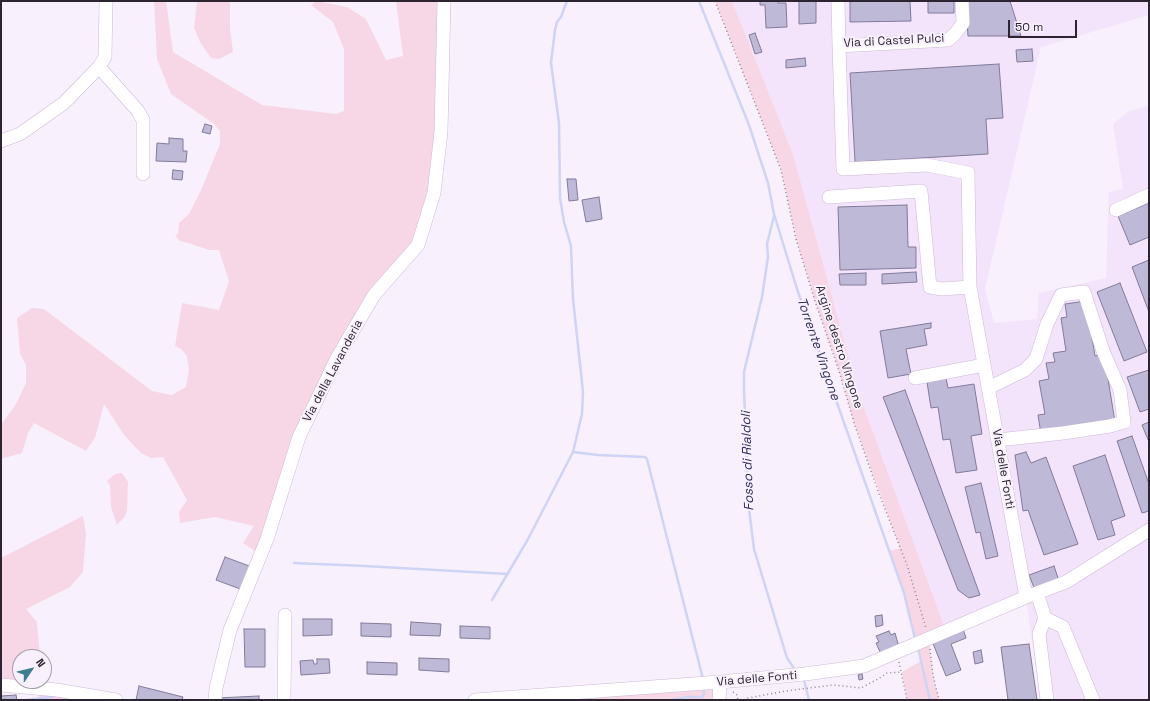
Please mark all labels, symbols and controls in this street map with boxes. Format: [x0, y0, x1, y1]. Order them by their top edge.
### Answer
scale bar [1010, 12, 1079, 38]
text: 50 m [1015, 19, 1043, 35]
street label: Via di Castel Pulci [843, 31, 945, 51]
street label: Argine destro Vingone [812, 284, 866, 410]
water label: Torrente Vingone [793, 296, 843, 402]
street label: Via della Lavanderia [300, 317, 366, 425]
water label: Fosso di Rialdoli [738, 411, 758, 511]
street label: Via delle Fonti [989, 428, 1017, 510]
north arrow [12, 649, 52, 689]
text: N [33, 656, 49, 670]
street label: Via delle Fonti [716, 668, 798, 690]

